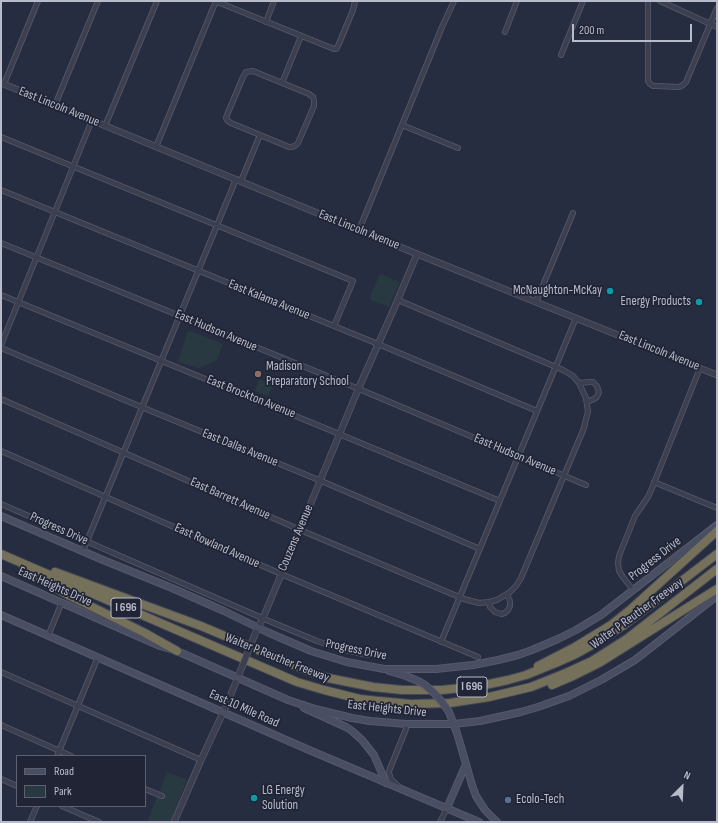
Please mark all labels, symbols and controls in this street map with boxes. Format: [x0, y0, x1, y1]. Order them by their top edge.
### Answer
scale bar [574, 16, 694, 42]
text: 200 m [579, 23, 604, 38]
street label: East Lincoln Avenue [16, 84, 102, 130]
street label: East Lincoln Avenue [316, 207, 402, 253]
street label: East Kalama Avenue [226, 277, 312, 323]
place label: McNaughton-McKay [513, 283, 602, 299]
marker: McNaughton-McKay [605, 286, 615, 296]
place label: Energy Products [620, 294, 691, 310]
marker: Energy Products [694, 297, 704, 307]
street label: East Hudson Avenue [173, 307, 259, 355]
street label: East Lincoln Avenue [616, 328, 702, 374]
place label: Madison Preparatory School [266, 359, 349, 390]
marker: Madison Preparatory School [253, 369, 263, 379]
street label: East Brockton Avenue [204, 372, 298, 422]
street label: East Dallas Avenue [200, 426, 280, 470]
street label: East Hudson Avenue [472, 431, 558, 479]
street label: East Barrett Avenue [188, 474, 272, 524]
street label: Couzens Avenue [275, 502, 317, 574]
street label: Progress Drive [27, 509, 91, 549]
street label: East Rowland Avenue [172, 520, 262, 572]
street label: Progress Drive [626, 534, 684, 584]
street label: East Heights Drive [16, 564, 94, 610]
street label: Walter P Reuther Freeway [588, 575, 686, 653]
road number: I 696 [111, 598, 141, 618]
street label: Walter P Reuther Freeway [223, 630, 331, 686]
street label: Progress Drive [324, 636, 388, 664]
road number: I 696 [457, 677, 487, 697]
street label: East 10 Mile Road [207, 687, 281, 731]
street label: East Heights Drive [347, 697, 427, 721]
legend [16, 755, 146, 807]
text: Road [54, 764, 74, 779]
north arrow [662, 767, 702, 807]
text: N [682, 768, 692, 783]
place label: LG Energy Solution [262, 783, 305, 814]
text: Park [54, 784, 72, 799]
place label: Ecolo-Tech [516, 792, 564, 808]
marker: LG Energy Solution [249, 793, 259, 803]
marker: Ecolo-Tech [503, 795, 513, 805]

